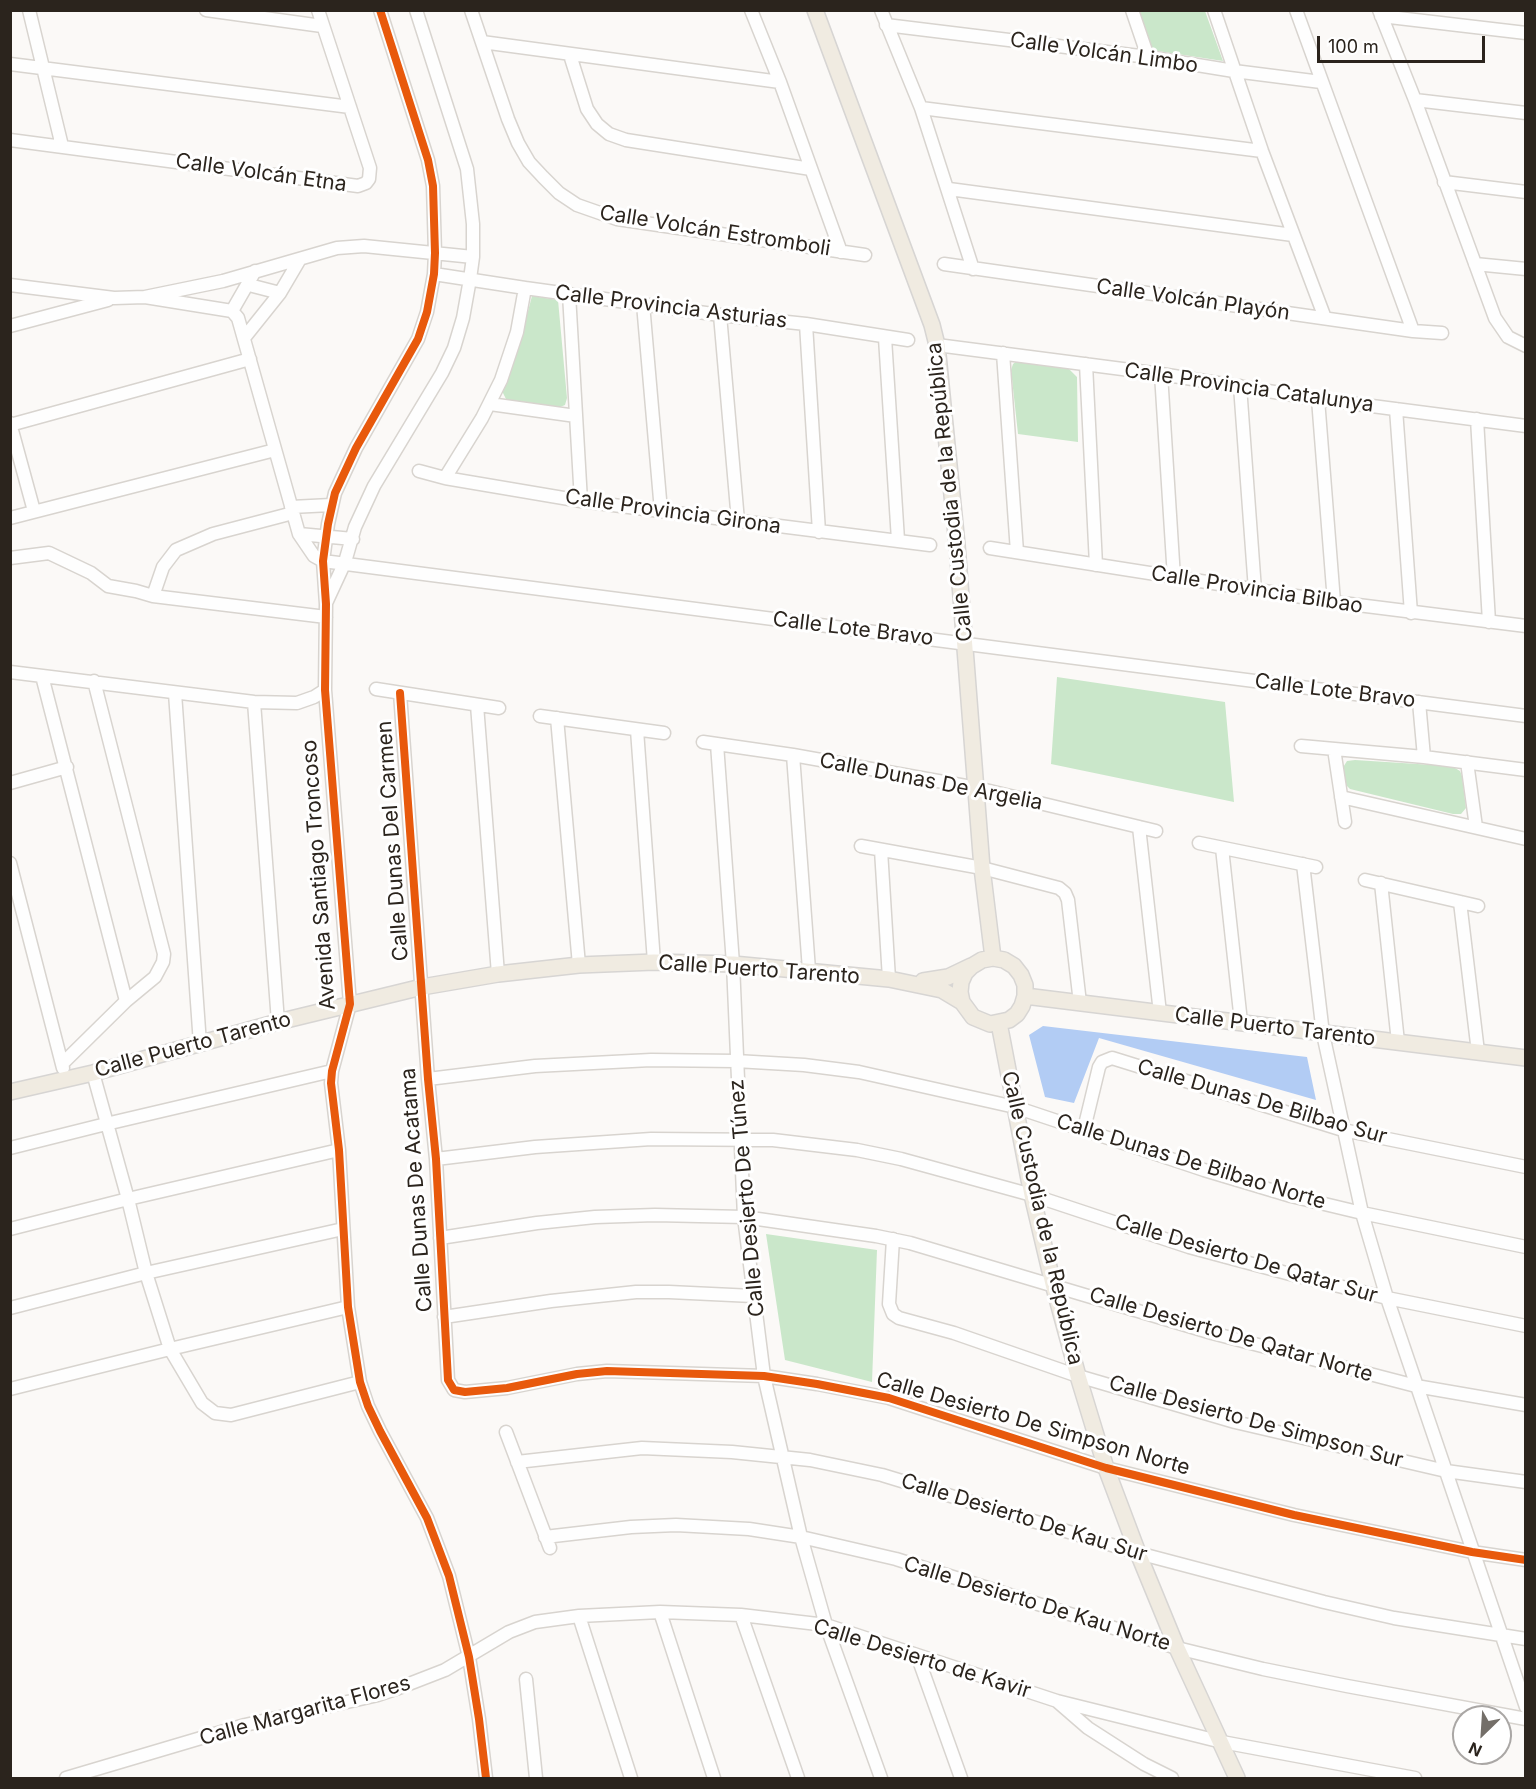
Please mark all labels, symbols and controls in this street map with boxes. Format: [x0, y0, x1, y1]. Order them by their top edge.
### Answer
scale bar [1320, 24, 1488, 62]
street label: Calle Volcán Limbo [1008, 27, 1200, 79]
text: 100 m [1328, 36, 1379, 57]
street label: Calle Volcán Etna [174, 149, 348, 197]
street label: Calle Volcán Estromboli [598, 200, 832, 262]
street label: Calle Volcán Playón [1095, 274, 1291, 326]
street label: Calle Provincia Asturias [553, 280, 789, 334]
street label: Calle Custodia de la República [922, 341, 978, 643]
street label: Calle Provincia Catalunya [1123, 358, 1375, 418]
street label: Calle Provincia Girona [563, 484, 783, 540]
street label: Calle Provincia Bilbao [1149, 561, 1365, 619]
street label: Calle Lote Bravo [771, 607, 935, 651]
street label: Calle Lote Bravo [1253, 669, 1417, 713]
street label: Calle Dunas Del Carmen [372, 720, 414, 962]
street label: Avenida Santiago Troncoso [297, 739, 341, 1011]
street label: Calle Dunas De Argelia [817, 748, 1045, 816]
street label: Calle Puerto Tarento [657, 950, 861, 990]
street label: Calle Puerto Tarento [1173, 1002, 1377, 1052]
street label: Calle Puerto Tarento [92, 1007, 294, 1083]
street label: Calle Dunas De Bilbao Sur [1134, 1054, 1390, 1150]
street label: Calle Dunas De Acatama [396, 1067, 438, 1313]
street label: Calle Custodia de la República [996, 1069, 1088, 1367]
street label: Calle Desierto De Túnez [724, 1078, 770, 1318]
street label: Calle Dunas De Bilbao Norte [1053, 1109, 1329, 1215]
street label: Calle Desierto De Qatar Sur [1112, 1209, 1380, 1309]
street label: Calle Desierto De Qatar Norte [1086, 1282, 1376, 1388]
street label: Calle Desierto De Simpson Norte [873, 1367, 1193, 1481]
street label: Calle Desierto De Simpson Sur [1106, 1371, 1406, 1473]
street label: Calle Desierto De Kau Sur [898, 1469, 1150, 1567]
street label: Calle Desierto De Kau Norte [901, 1551, 1173, 1657]
street label: Calle Desierto de Kavir [810, 1614, 1034, 1704]
street label: Calle Margarita Flores [197, 1671, 413, 1751]
north arrow [1452, 1705, 1512, 1765]
text: N [1465, 1738, 1485, 1761]

